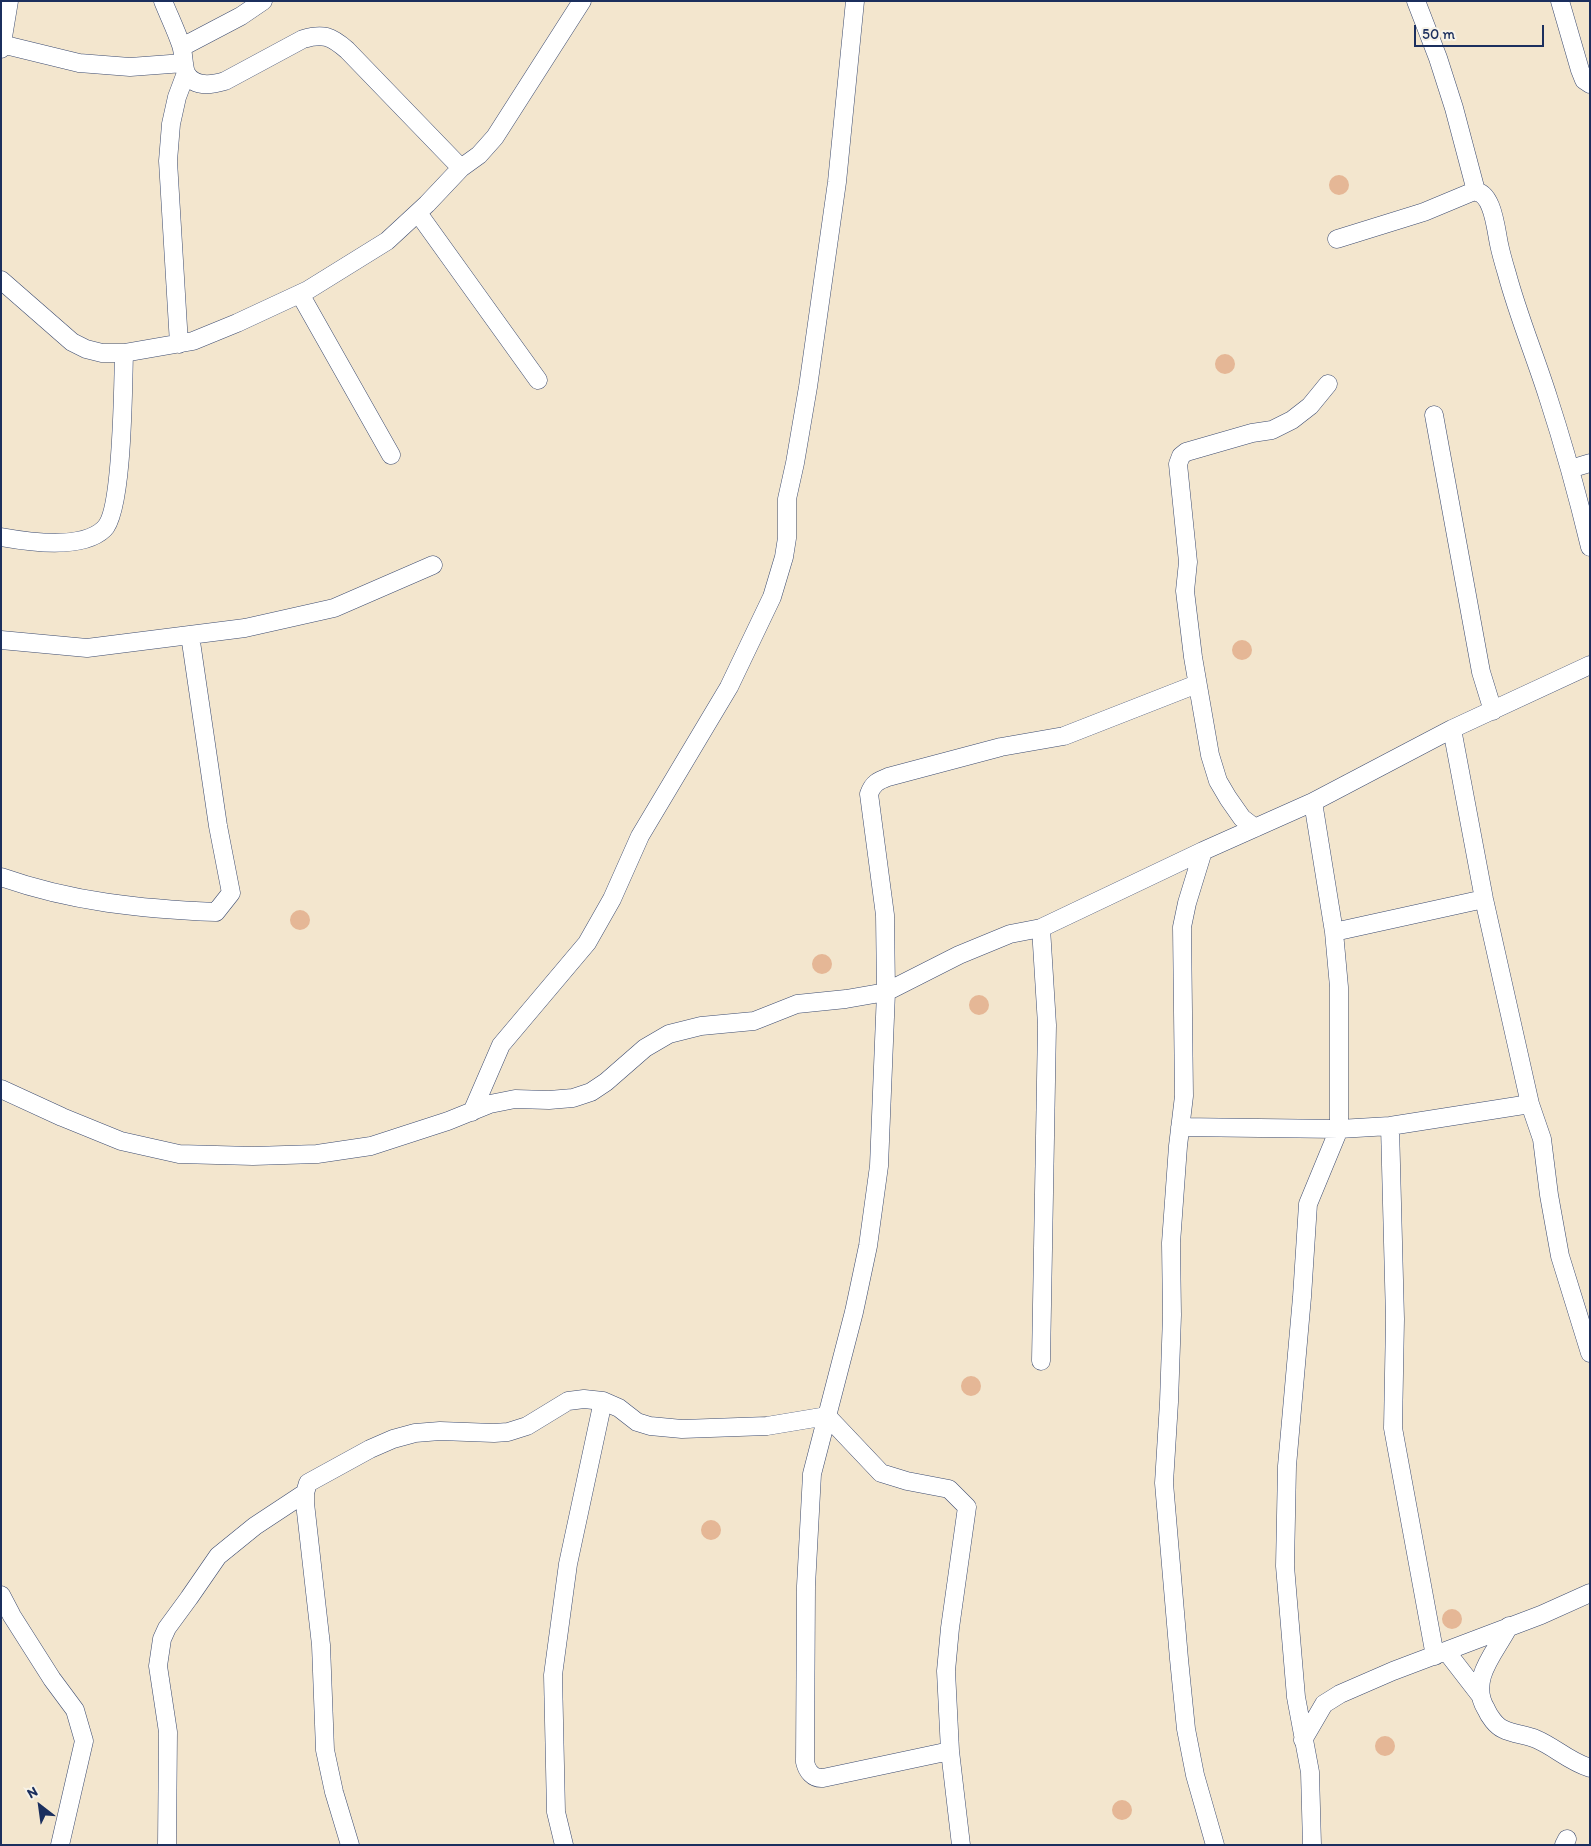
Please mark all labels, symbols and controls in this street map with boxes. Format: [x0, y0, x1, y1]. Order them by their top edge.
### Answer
scale bar [1416, 15, 1546, 47]
text: 50 m [1422, 25, 1455, 43]
north arrow [15, 1781, 65, 1831]
text: N [24, 1783, 41, 1802]

